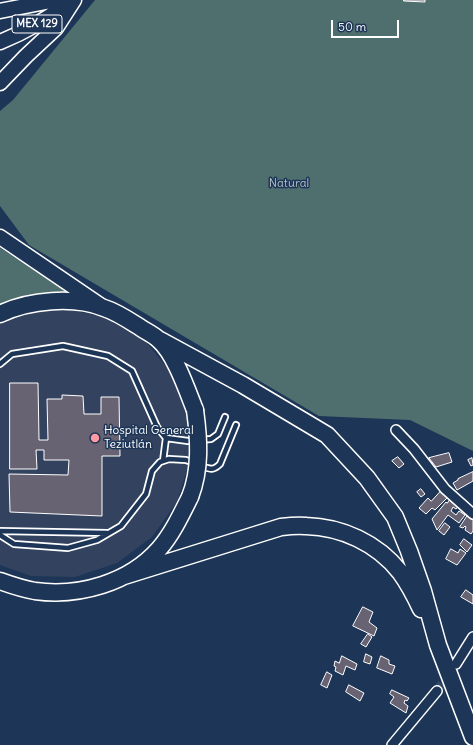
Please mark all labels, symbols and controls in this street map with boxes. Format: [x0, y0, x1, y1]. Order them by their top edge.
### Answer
scale bar [333, 12, 401, 38]
road number: MEX 129 [12, 15, 62, 33]
text: 50 m [338, 19, 366, 34]
park label: Natural [269, 177, 309, 191]
place label: Hospital General Teziutlán [104, 424, 194, 452]
marker: Hospital General Teziutlán [89, 432, 101, 444]

